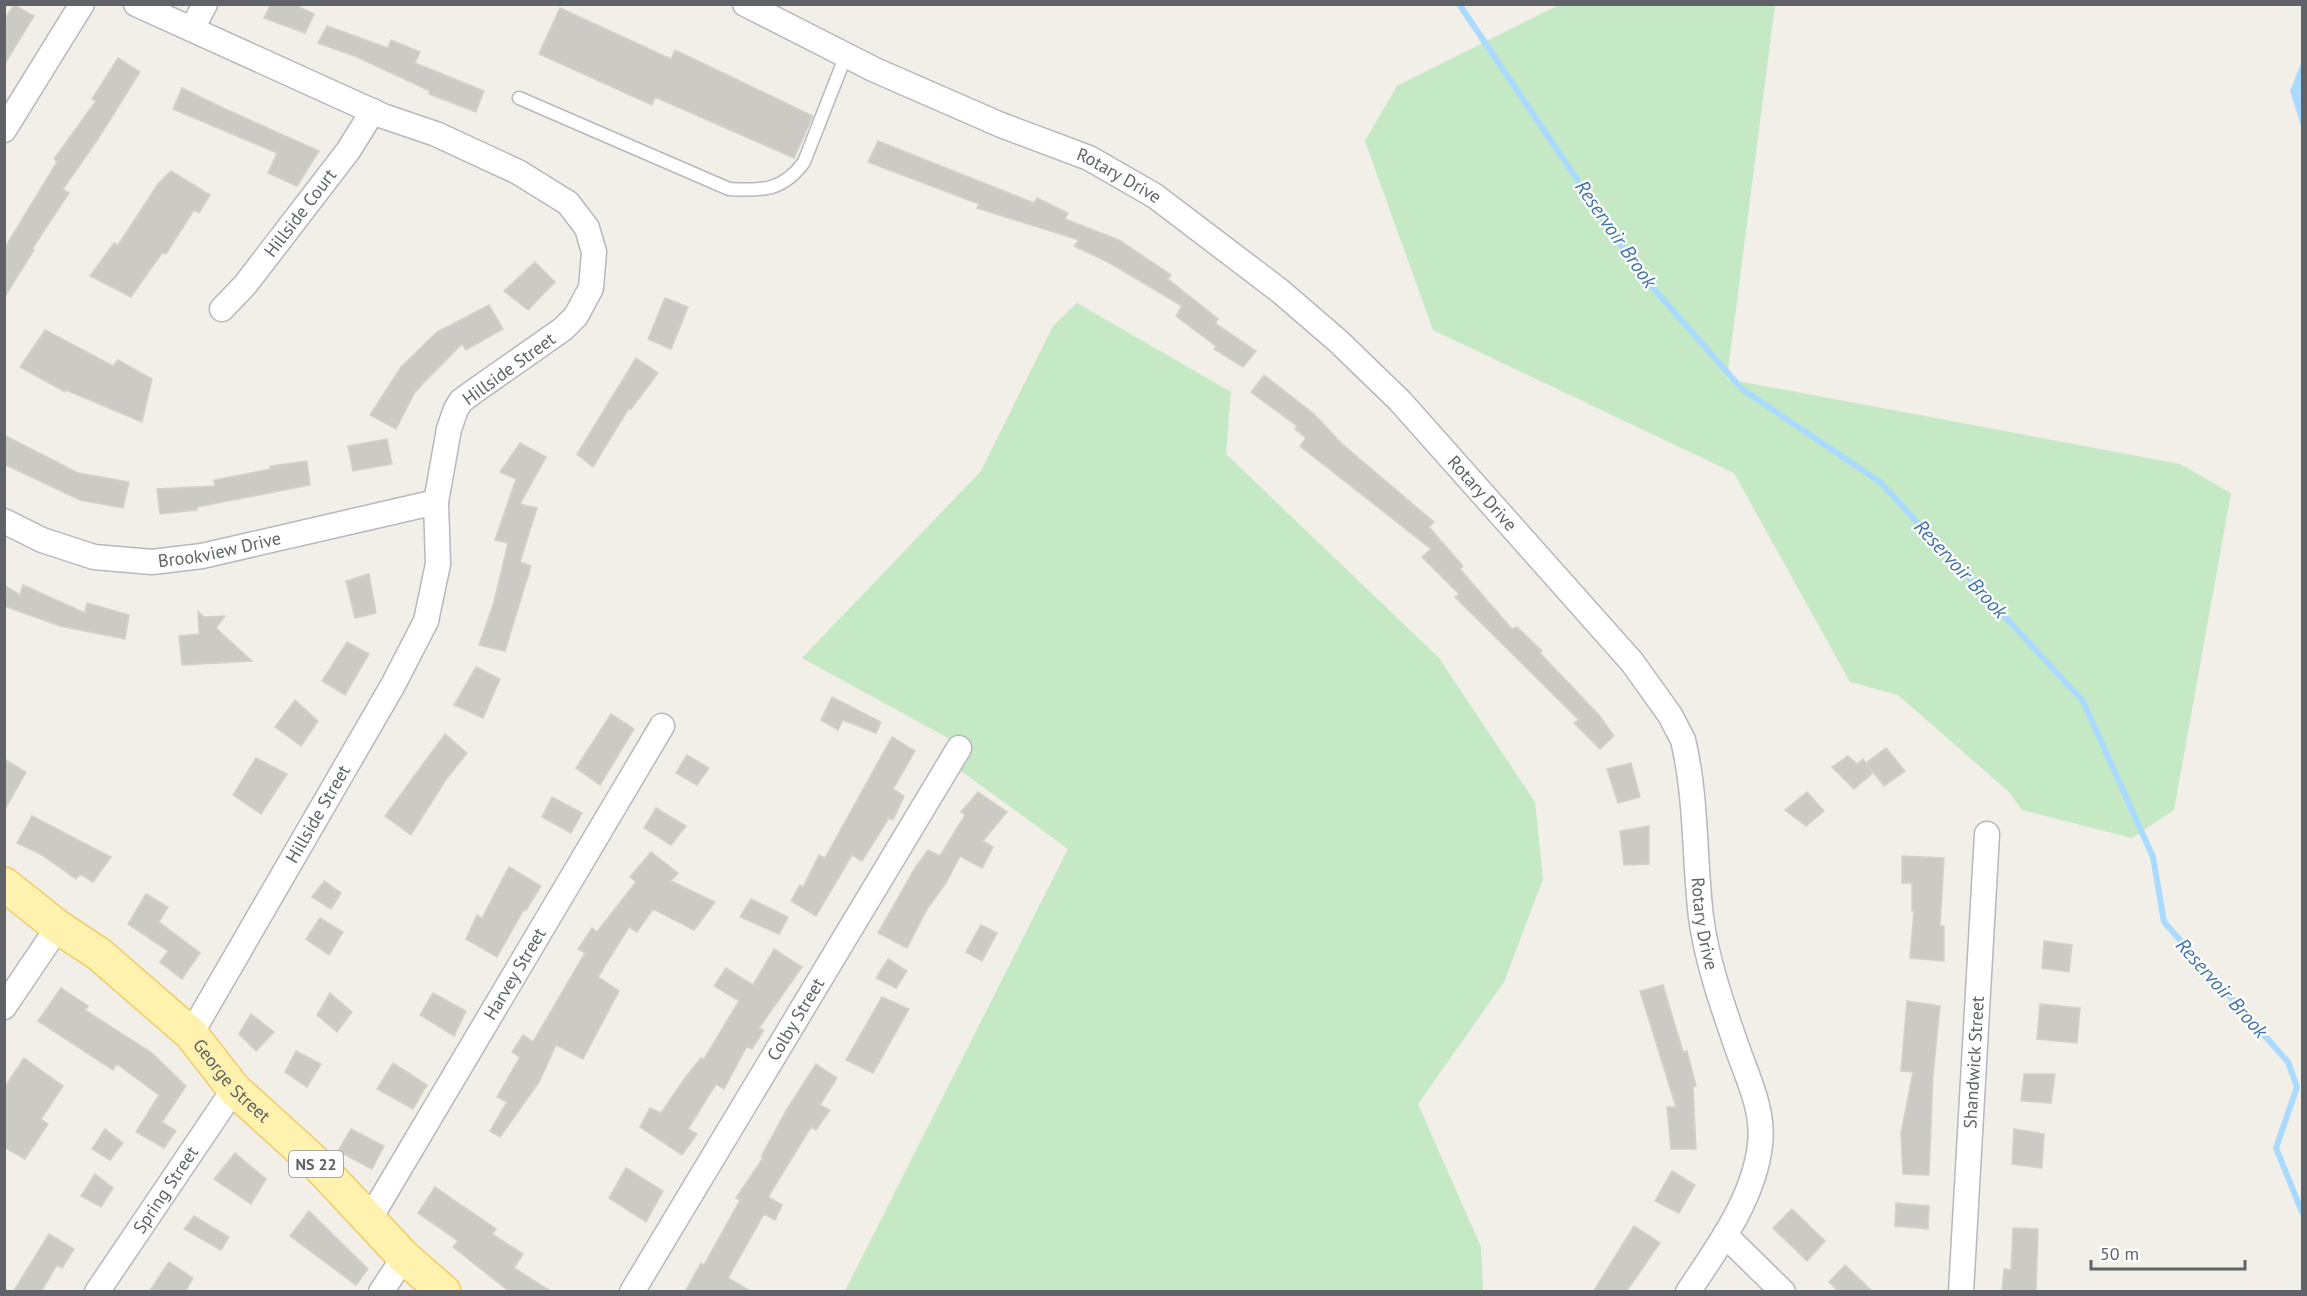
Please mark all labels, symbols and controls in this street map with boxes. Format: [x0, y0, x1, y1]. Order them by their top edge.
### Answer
street label: Rotary Drive [1074, 143, 1167, 208]
street label: Hillside Court [259, 164, 341, 262]
water label: Reservoir Brook [1569, 175, 1663, 294]
street label: Hillside Street [458, 327, 560, 410]
street label: Rotary Drive [1443, 451, 1522, 536]
water label: Reservoir Brook [1909, 514, 2014, 625]
street label: Brookview Drive [157, 526, 283, 572]
street label: Hillside Street [280, 761, 355, 867]
street label: Rotary Drive [1686, 877, 1723, 972]
street label: Harvey Street [478, 924, 551, 1024]
water label: Reservoir Brook [2170, 933, 2274, 1044]
street label: Colby Street [762, 974, 829, 1065]
street label: Shandwick Street [1958, 995, 1989, 1129]
street label: George Street [188, 1034, 275, 1127]
street label: Spring Street [128, 1142, 203, 1238]
road number: NS 22 [289, 1151, 343, 1177]
scale bar [2091, 1233, 2246, 1271]
text: 50 m [2100, 1242, 2139, 1265]

